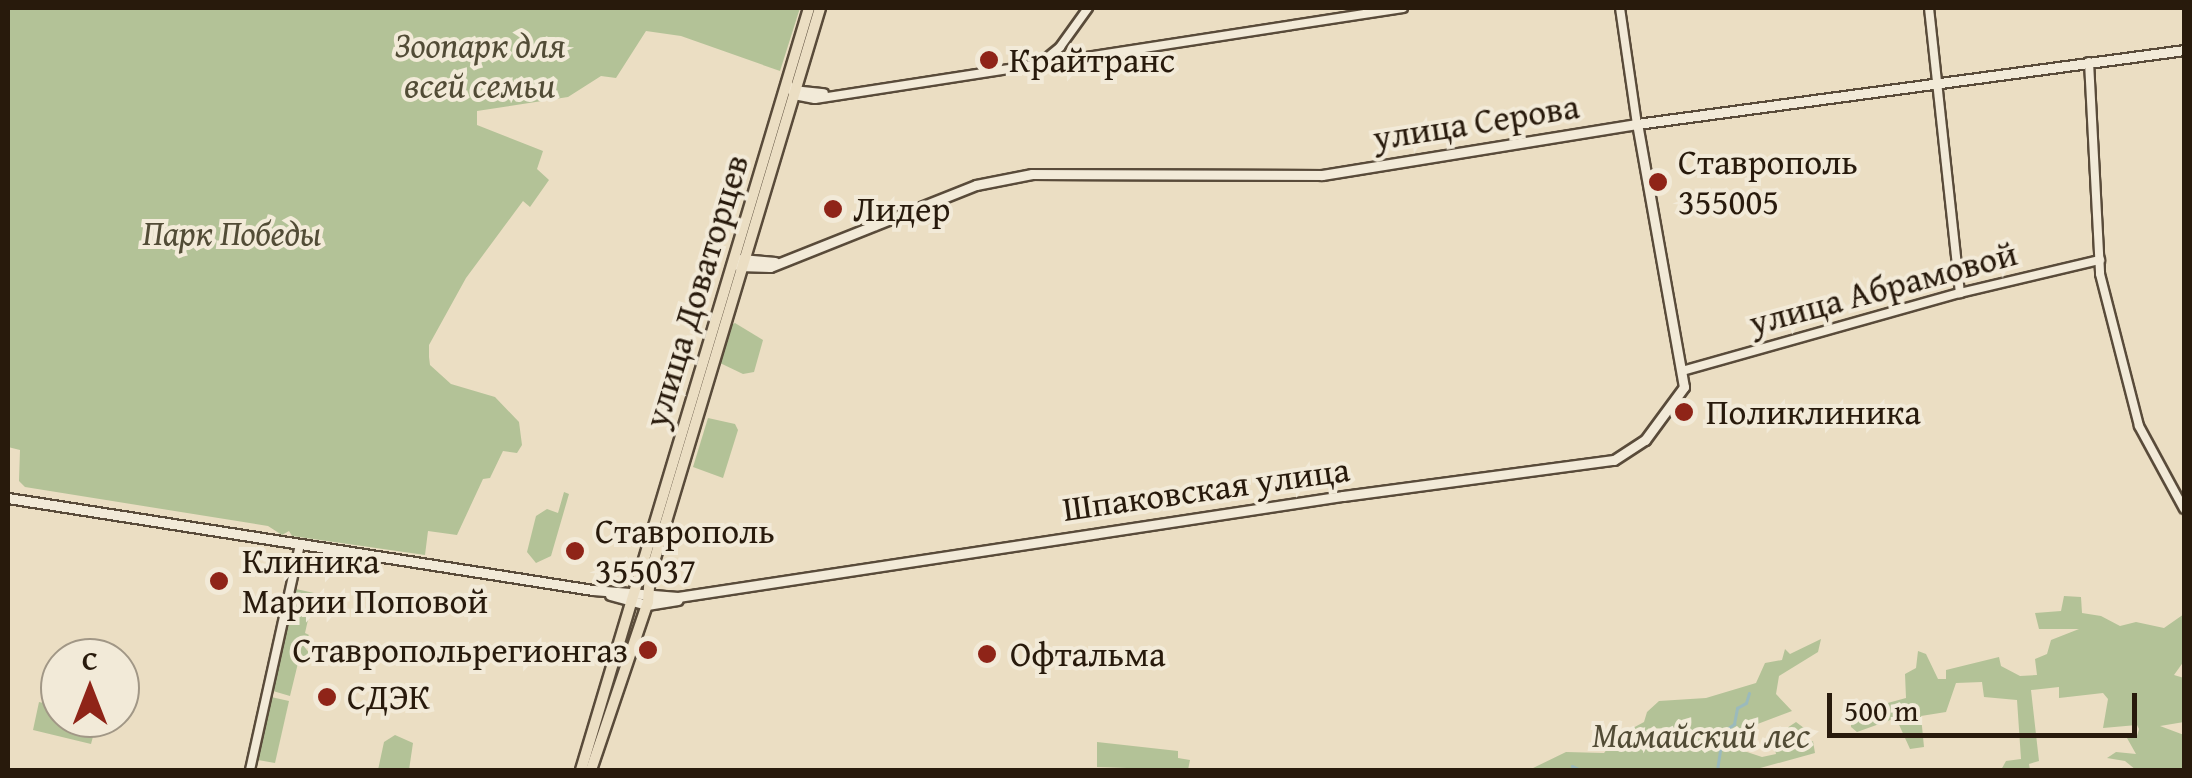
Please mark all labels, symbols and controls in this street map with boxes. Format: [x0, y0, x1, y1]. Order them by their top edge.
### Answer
park label: Зоопарк для всей семьи [394, 24, 566, 106]
place label: Крайтранс [1009, 39, 1175, 81]
marker: Крайтранс [978, 49, 1000, 71]
street label: улица Серова [1370, 85, 1582, 159]
place label: Ставрополь 355005 [1678, 141, 1858, 223]
street label: улица Доваторцев [635, 149, 757, 433]
marker: Ставрополь 355005 [1647, 171, 1669, 193]
place label: Лидер [853, 188, 950, 230]
marker: Лидер [822, 198, 844, 220]
park label: Парк Победы [143, 212, 321, 254]
street label: улица Абрамовой [1745, 232, 2021, 344]
place label: Поликлиника [1706, 391, 1921, 433]
marker: Поликлиника [1671, 399, 1697, 425]
street label: Шпаковская улица [1060, 448, 1352, 530]
place label: Ставрополь 355037 [595, 510, 775, 592]
place label: Клиника Марии Поповой [242, 540, 488, 622]
marker: Ставрополь 355037 [564, 540, 586, 562]
marker: Клиника Марии Поповой [206, 568, 232, 594]
place label: Ставропольрегионгаз [292, 629, 628, 671]
place label: Офтальма [1010, 633, 1166, 675]
north arrow [40, 638, 140, 738]
text: С [82, 639, 98, 680]
marker: Ставропольрегионгаз [637, 639, 659, 661]
marker: Офтальма [974, 641, 1000, 667]
scale bar [1832, 673, 2142, 735]
place label: СДЭК [347, 676, 430, 718]
marker: СДЭК [316, 686, 338, 708]
text: 500 m [1844, 688, 1918, 732]
park label: Мамайский лес [1592, 714, 1810, 756]

